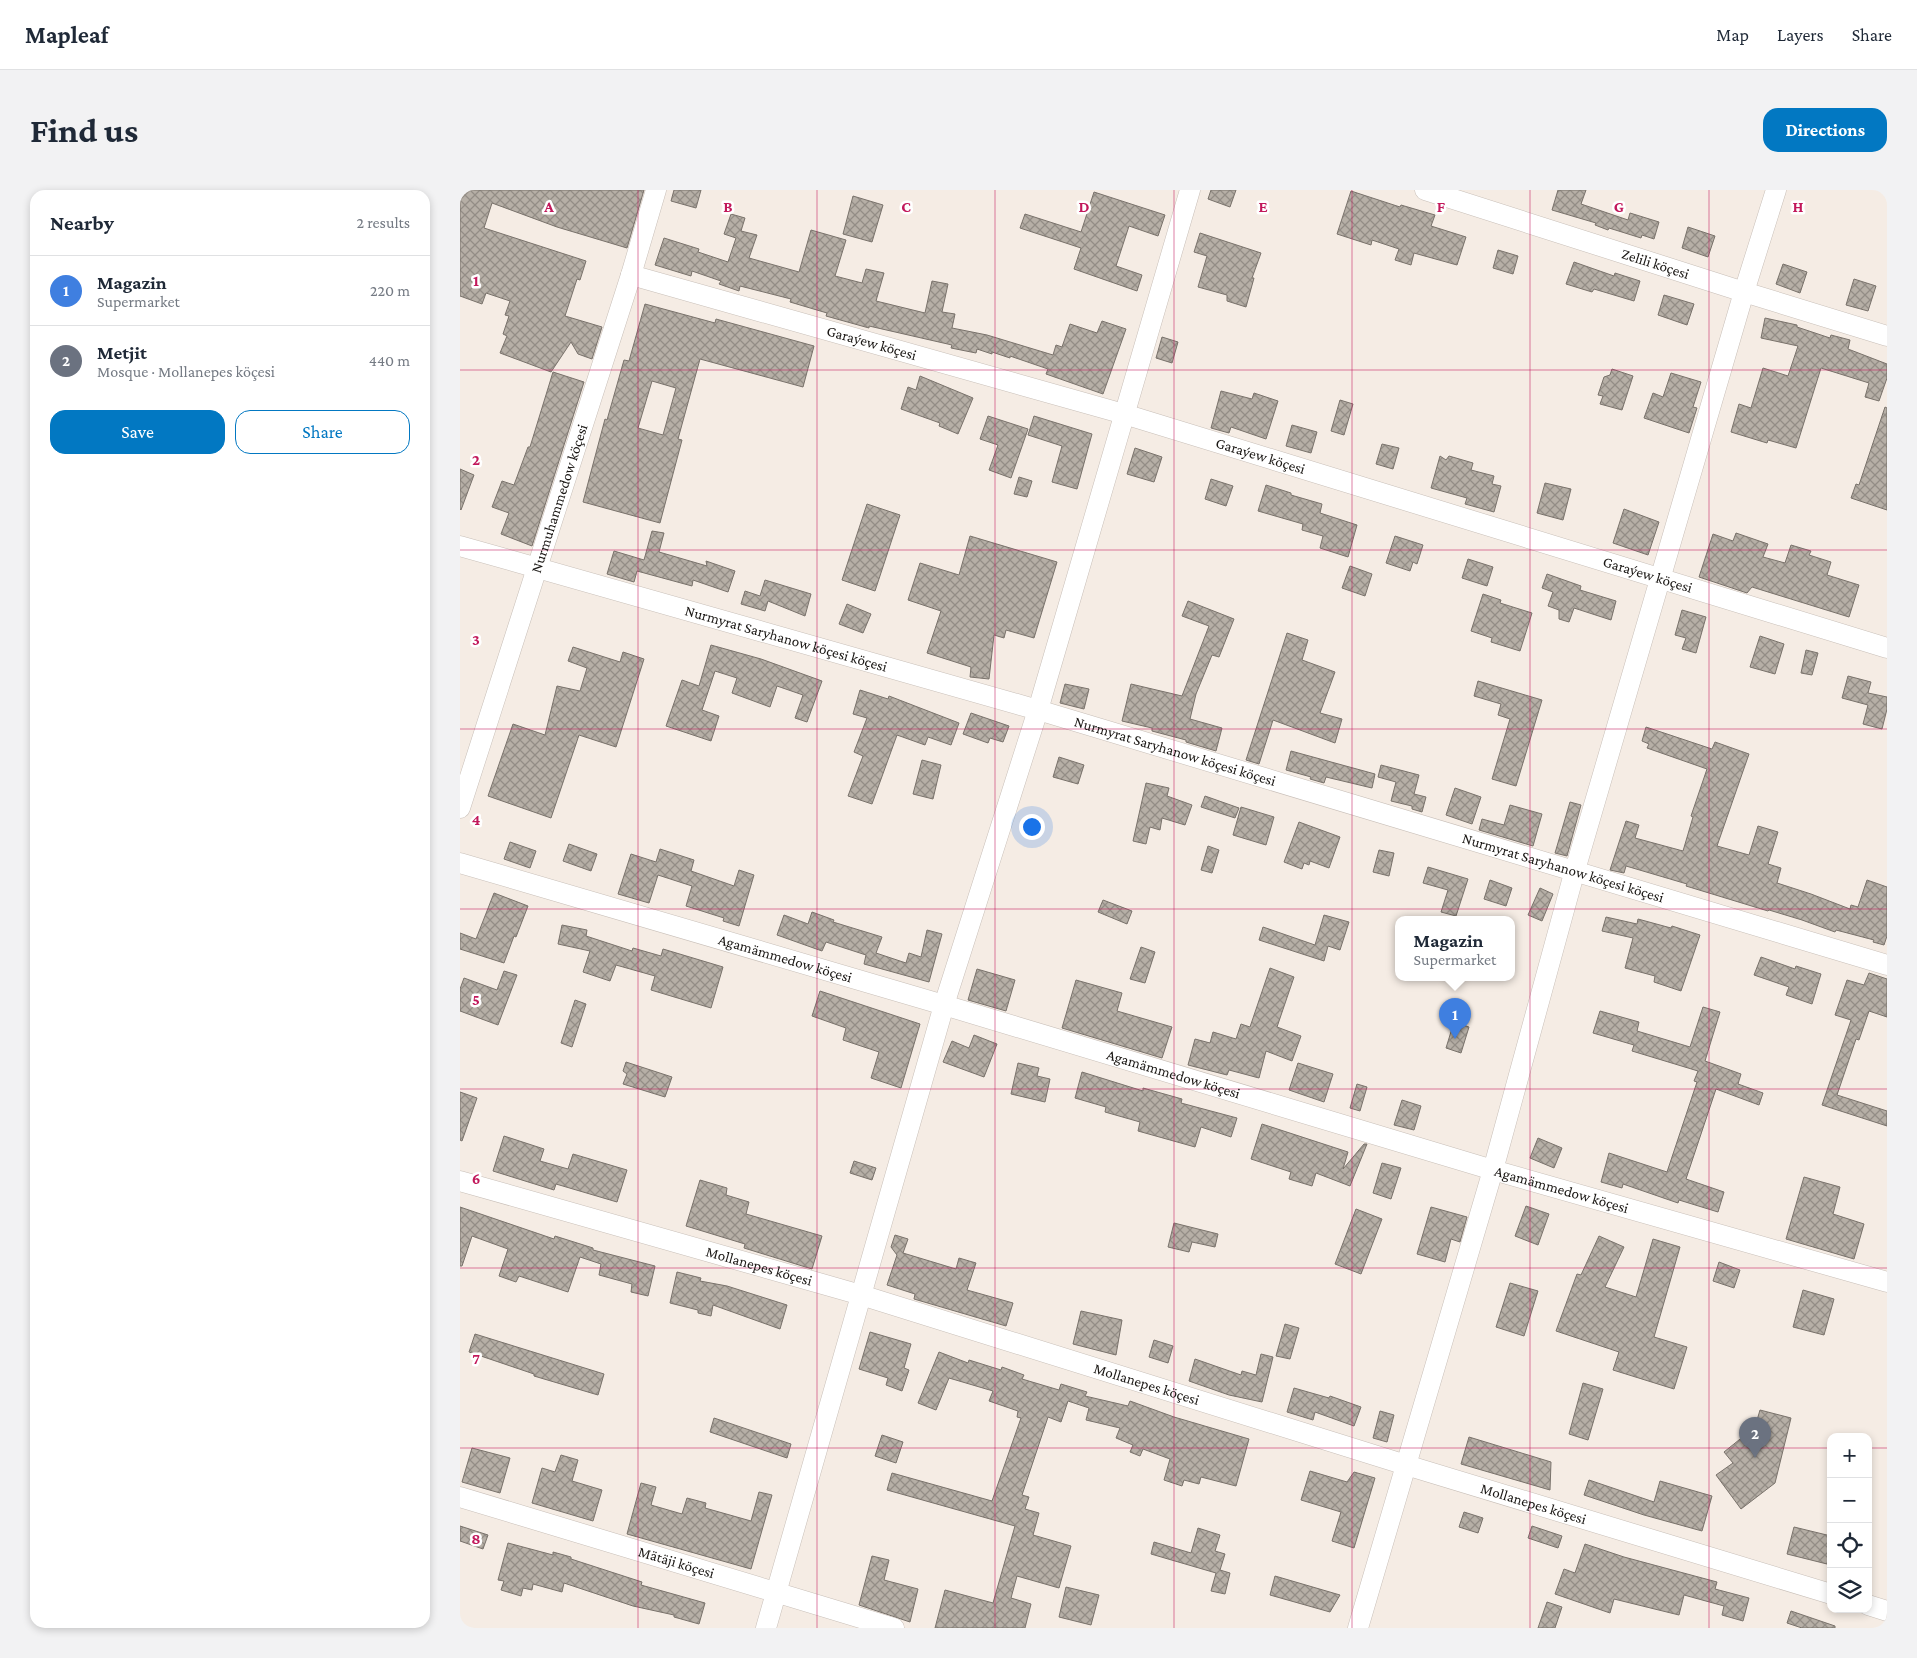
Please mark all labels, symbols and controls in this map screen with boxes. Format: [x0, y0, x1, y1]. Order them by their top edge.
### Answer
text: Mapleaf [25, 21, 108, 48]
text: Map [1716, 25, 1749, 45]
text: Layers [1777, 25, 1824, 45]
text: Share [1852, 25, 1892, 45]
button: Directions [1763, 108, 1887, 152]
text: Find us [30, 111, 138, 150]
text: A [543, 198, 554, 215]
text: B [723, 198, 733, 215]
text: C [901, 198, 911, 215]
text: D [1078, 198, 1090, 215]
text: E [1258, 198, 1268, 215]
text: F [1437, 198, 1446, 215]
text: G [1614, 198, 1624, 215]
text: H [1793, 198, 1804, 215]
text: Nearby [50, 211, 114, 235]
text: 2 results [357, 214, 410, 231]
street label: Zelili köçesi [1620, 245, 1691, 282]
text: Magazin [97, 272, 167, 293]
text: 1 [473, 272, 479, 289]
text: 1 [63, 282, 69, 299]
text: 220 m [370, 282, 410, 299]
text: Supermarket [97, 293, 180, 310]
street label: Garaýew köçesi [825, 323, 918, 363]
text: Metjit [97, 342, 147, 363]
text: 2 [62, 352, 70, 369]
text: 440 m [369, 352, 410, 369]
text: Mosque · Mollanepes köçesi [97, 363, 275, 380]
button: Save [50, 410, 225, 454]
button: Share [235, 410, 410, 454]
street label: Nurmuhammedow köçesi [528, 422, 591, 575]
street label: Garaýew köçesi [1214, 435, 1307, 477]
text: 2 [472, 451, 480, 468]
street label: Garaýew köçesi [1601, 553, 1694, 596]
street label: Nurmyrat Saryhanow köçesi köçesi [683, 602, 889, 675]
text: 3 [472, 631, 480, 648]
street label: Nurmyrat Saryhanow köçesi köçesi [1072, 713, 1278, 789]
text: 4 [472, 811, 481, 828]
your location [1019, 814, 1045, 840]
street label: Nurmyrat Saryhanow köçesi köçesi [1460, 830, 1666, 906]
popup [1395, 916, 1515, 981]
text: Magazin [1414, 930, 1483, 951]
street label: Agamämmedow köçesi [717, 931, 854, 986]
text: Supermarket [1414, 951, 1496, 968]
text: 5 [472, 991, 480, 1008]
pin: 1 [1439, 998, 1471, 1039]
street label: Agamämmedow köçesi [1105, 1046, 1242, 1102]
street label: Agamämmedow köçesi [1493, 1163, 1631, 1216]
text: 6 [472, 1170, 480, 1187]
street label: Mollanepes köçesi [704, 1243, 814, 1289]
text: 7 [472, 1350, 480, 1367]
street label: Mollanepes köçesi [1092, 1360, 1201, 1408]
pin: 2 [1739, 1417, 1771, 1458]
map controls [1827, 1433, 1872, 1613]
button: + [1827, 1433, 1872, 1478]
button: − [1827, 1478, 1872, 1523]
street label: Mollanepes köçesi [1479, 1480, 1588, 1527]
button: locate [1827, 1523, 1872, 1568]
text: 8 [471, 1530, 481, 1547]
street label: Mätäji köçesi [636, 1543, 716, 1581]
button: layers [1827, 1568, 1872, 1613]

